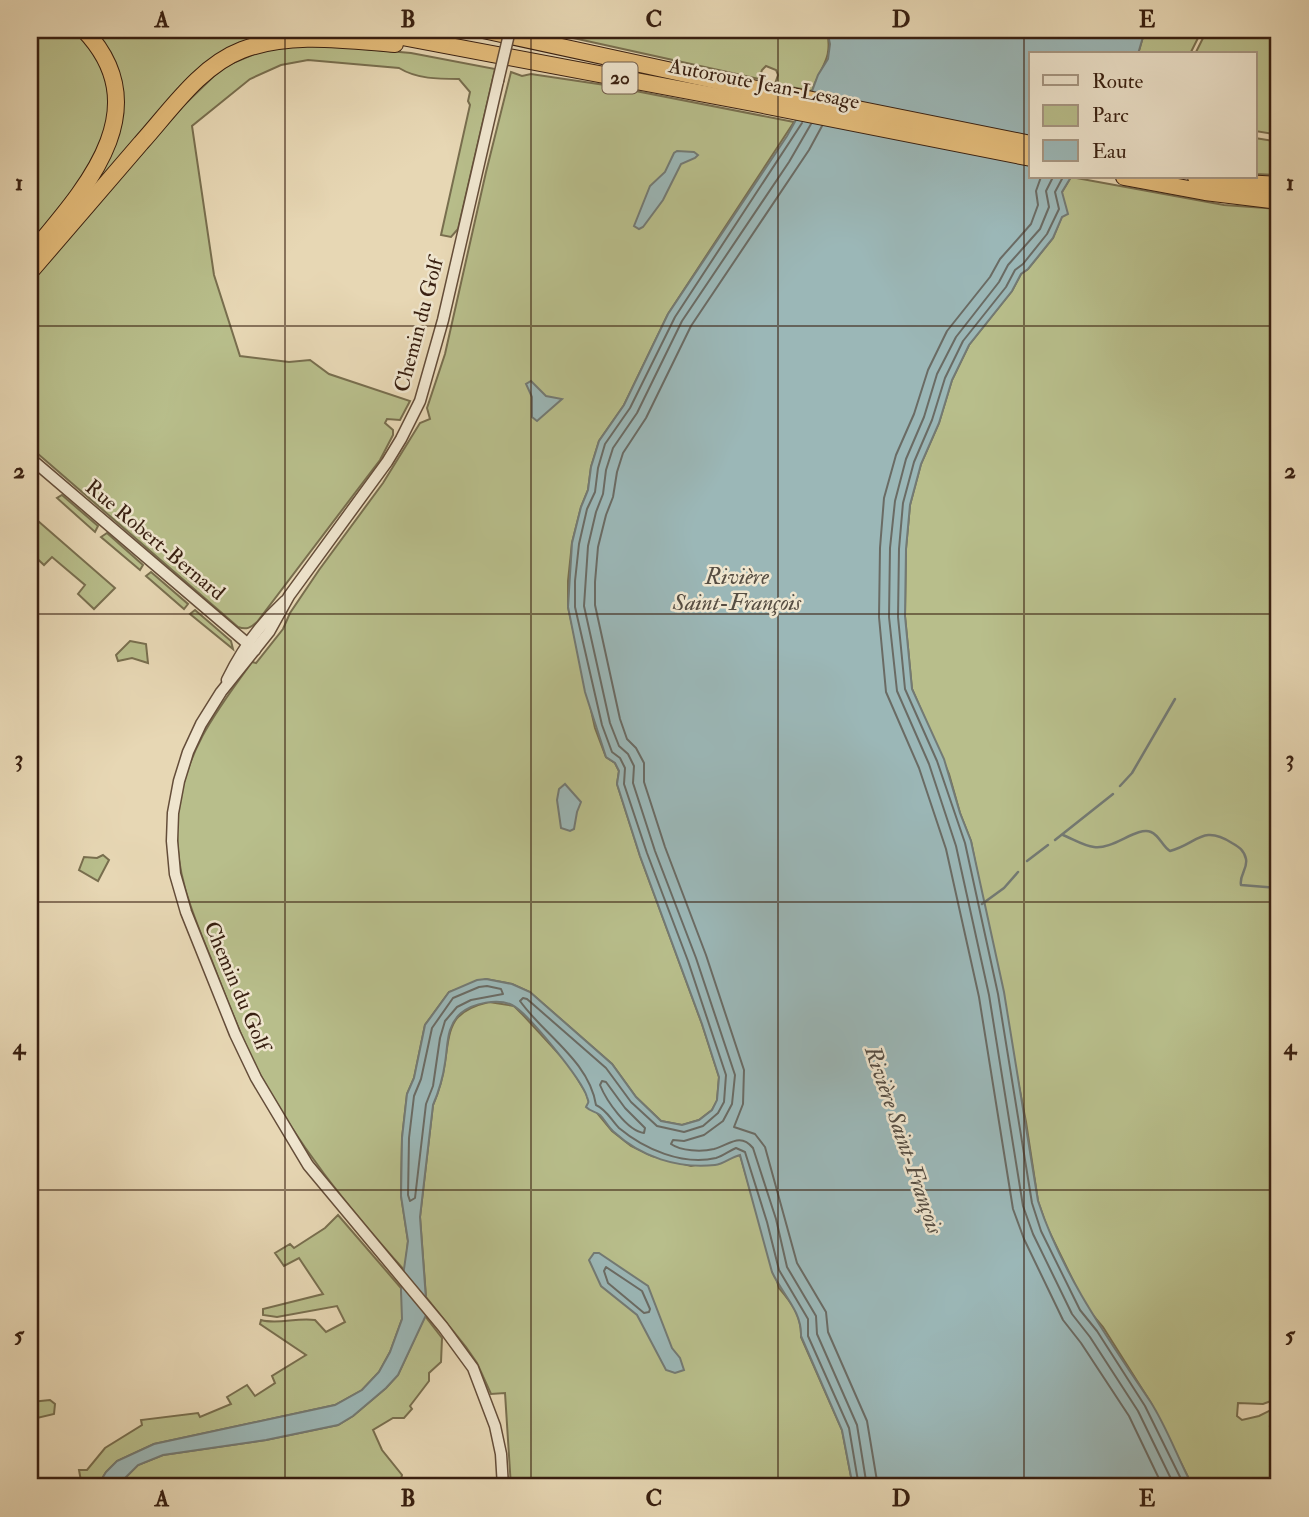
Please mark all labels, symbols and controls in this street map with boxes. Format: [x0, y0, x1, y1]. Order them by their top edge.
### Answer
text: A [154, 5, 170, 34]
text: B [400, 5, 416, 34]
text: C [646, 5, 662, 34]
text: D [892, 5, 910, 34]
text: E [1139, 5, 1156, 34]
street label: Autoroute Jean-Lesage [665, 52, 862, 116]
legend [1029, 52, 1256, 178]
road number: 20 [602, 62, 638, 94]
text: Route [1092, 68, 1144, 95]
text: Parc [1092, 102, 1129, 129]
text: Eau [1092, 138, 1127, 165]
text: 1 [15, 168, 23, 197]
text: 1 [1286, 168, 1294, 197]
street label: Chemin du Golf [388, 252, 451, 395]
text: 2 [13, 456, 25, 485]
text: 2 [1284, 456, 1296, 485]
street label: Rue Robert-Bernard [80, 474, 231, 607]
water label: Rivière Saint-François [672, 562, 802, 617]
text: 3 [15, 744, 23, 773]
text: 3 [1286, 744, 1294, 773]
street label: Chemin du Golf [198, 917, 278, 1058]
text: 4 [12, 1032, 27, 1061]
text: 4 [1283, 1032, 1298, 1061]
water label: Rivière Saint-François [858, 1041, 950, 1239]
text: 5 [14, 1320, 25, 1349]
text: 5 [1285, 1320, 1296, 1349]
text: A [154, 1484, 170, 1513]
text: B [400, 1484, 416, 1513]
text: C [646, 1484, 662, 1513]
text: D [892, 1484, 910, 1513]
text: E [1139, 1484, 1156, 1513]

